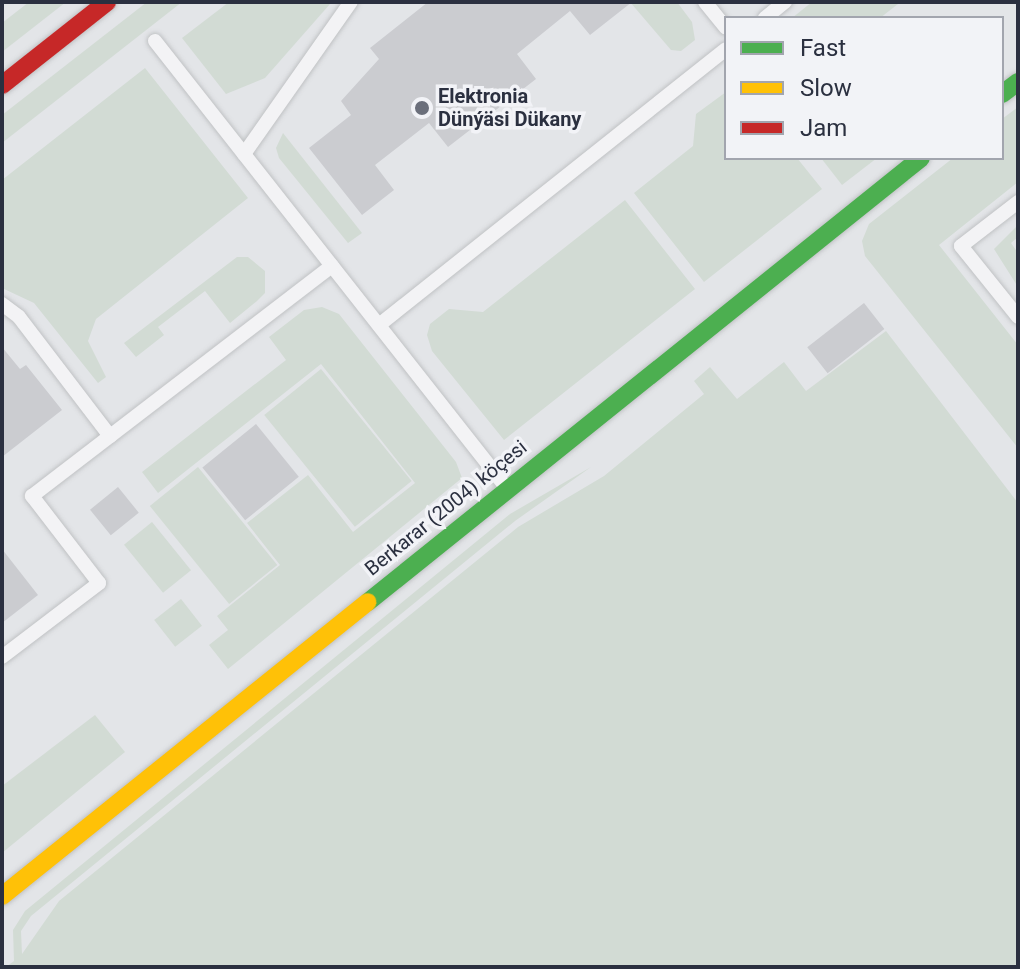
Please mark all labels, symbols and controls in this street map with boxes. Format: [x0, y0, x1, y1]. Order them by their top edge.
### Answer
legend [724, 16, 1004, 160]
text: Fast [800, 34, 846, 62]
text: Slow [800, 74, 852, 102]
place label: Elektronia Dünýäsi Dükany [438, 84, 581, 131]
marker: Elektronia Dünýäsi Dükany [413, 99, 431, 117]
text: Jam [800, 114, 847, 142]
street label: Berkarar (2004) köçesi [360, 435, 532, 581]

